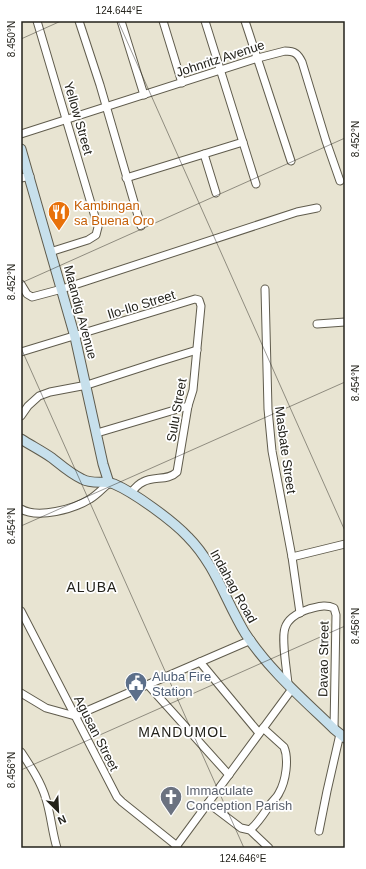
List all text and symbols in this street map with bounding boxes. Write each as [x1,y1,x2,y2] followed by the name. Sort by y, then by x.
[96,5,143,16] text: 124.644°E
[6,21,17,57] text: 8.450°N
[174,37,266,80] street label: Johnritz Avenue
[61,80,96,157] street label: Yellow Street
[350,121,361,157] text: 8.452°N
[74,198,154,228] place label: Kambingan sa Buena Oro
[46,199,72,232] restaurant icon: Kambingan sa Buena Oro
[6,264,17,300] text: 8.452°N
[61,264,100,361] street label: Maandig Avenue
[105,287,177,322] street label: Ilo-Ilo Street
[350,365,361,401] text: 8.454°N
[164,377,190,443] street label: Sulu Street
[272,405,299,495] street label: Masbate Street
[6,508,17,544] text: 8.454°N
[207,547,260,626] street label: Indahag Road
[67,579,117,595] district label: ALUBA
[350,608,361,644] text: 8.456°N
[315,621,332,697] street label: Davao Street
[152,669,211,699] place label: Aluba Fire Station
[123,670,149,703] public building icon: Aluba Fire Station
[71,693,122,774] street label: Agusan Street
[138,724,228,740] district label: MANDUMOL
[6,752,17,788] text: 8.456°N
[186,783,292,813] place label: Immaculate Conception Parish
[158,784,184,817] church icon: Immaculate Conception Parish
[38,791,78,831] north arrow
[56,813,68,827] text: N
[220,853,267,864] text: 124.646°E

